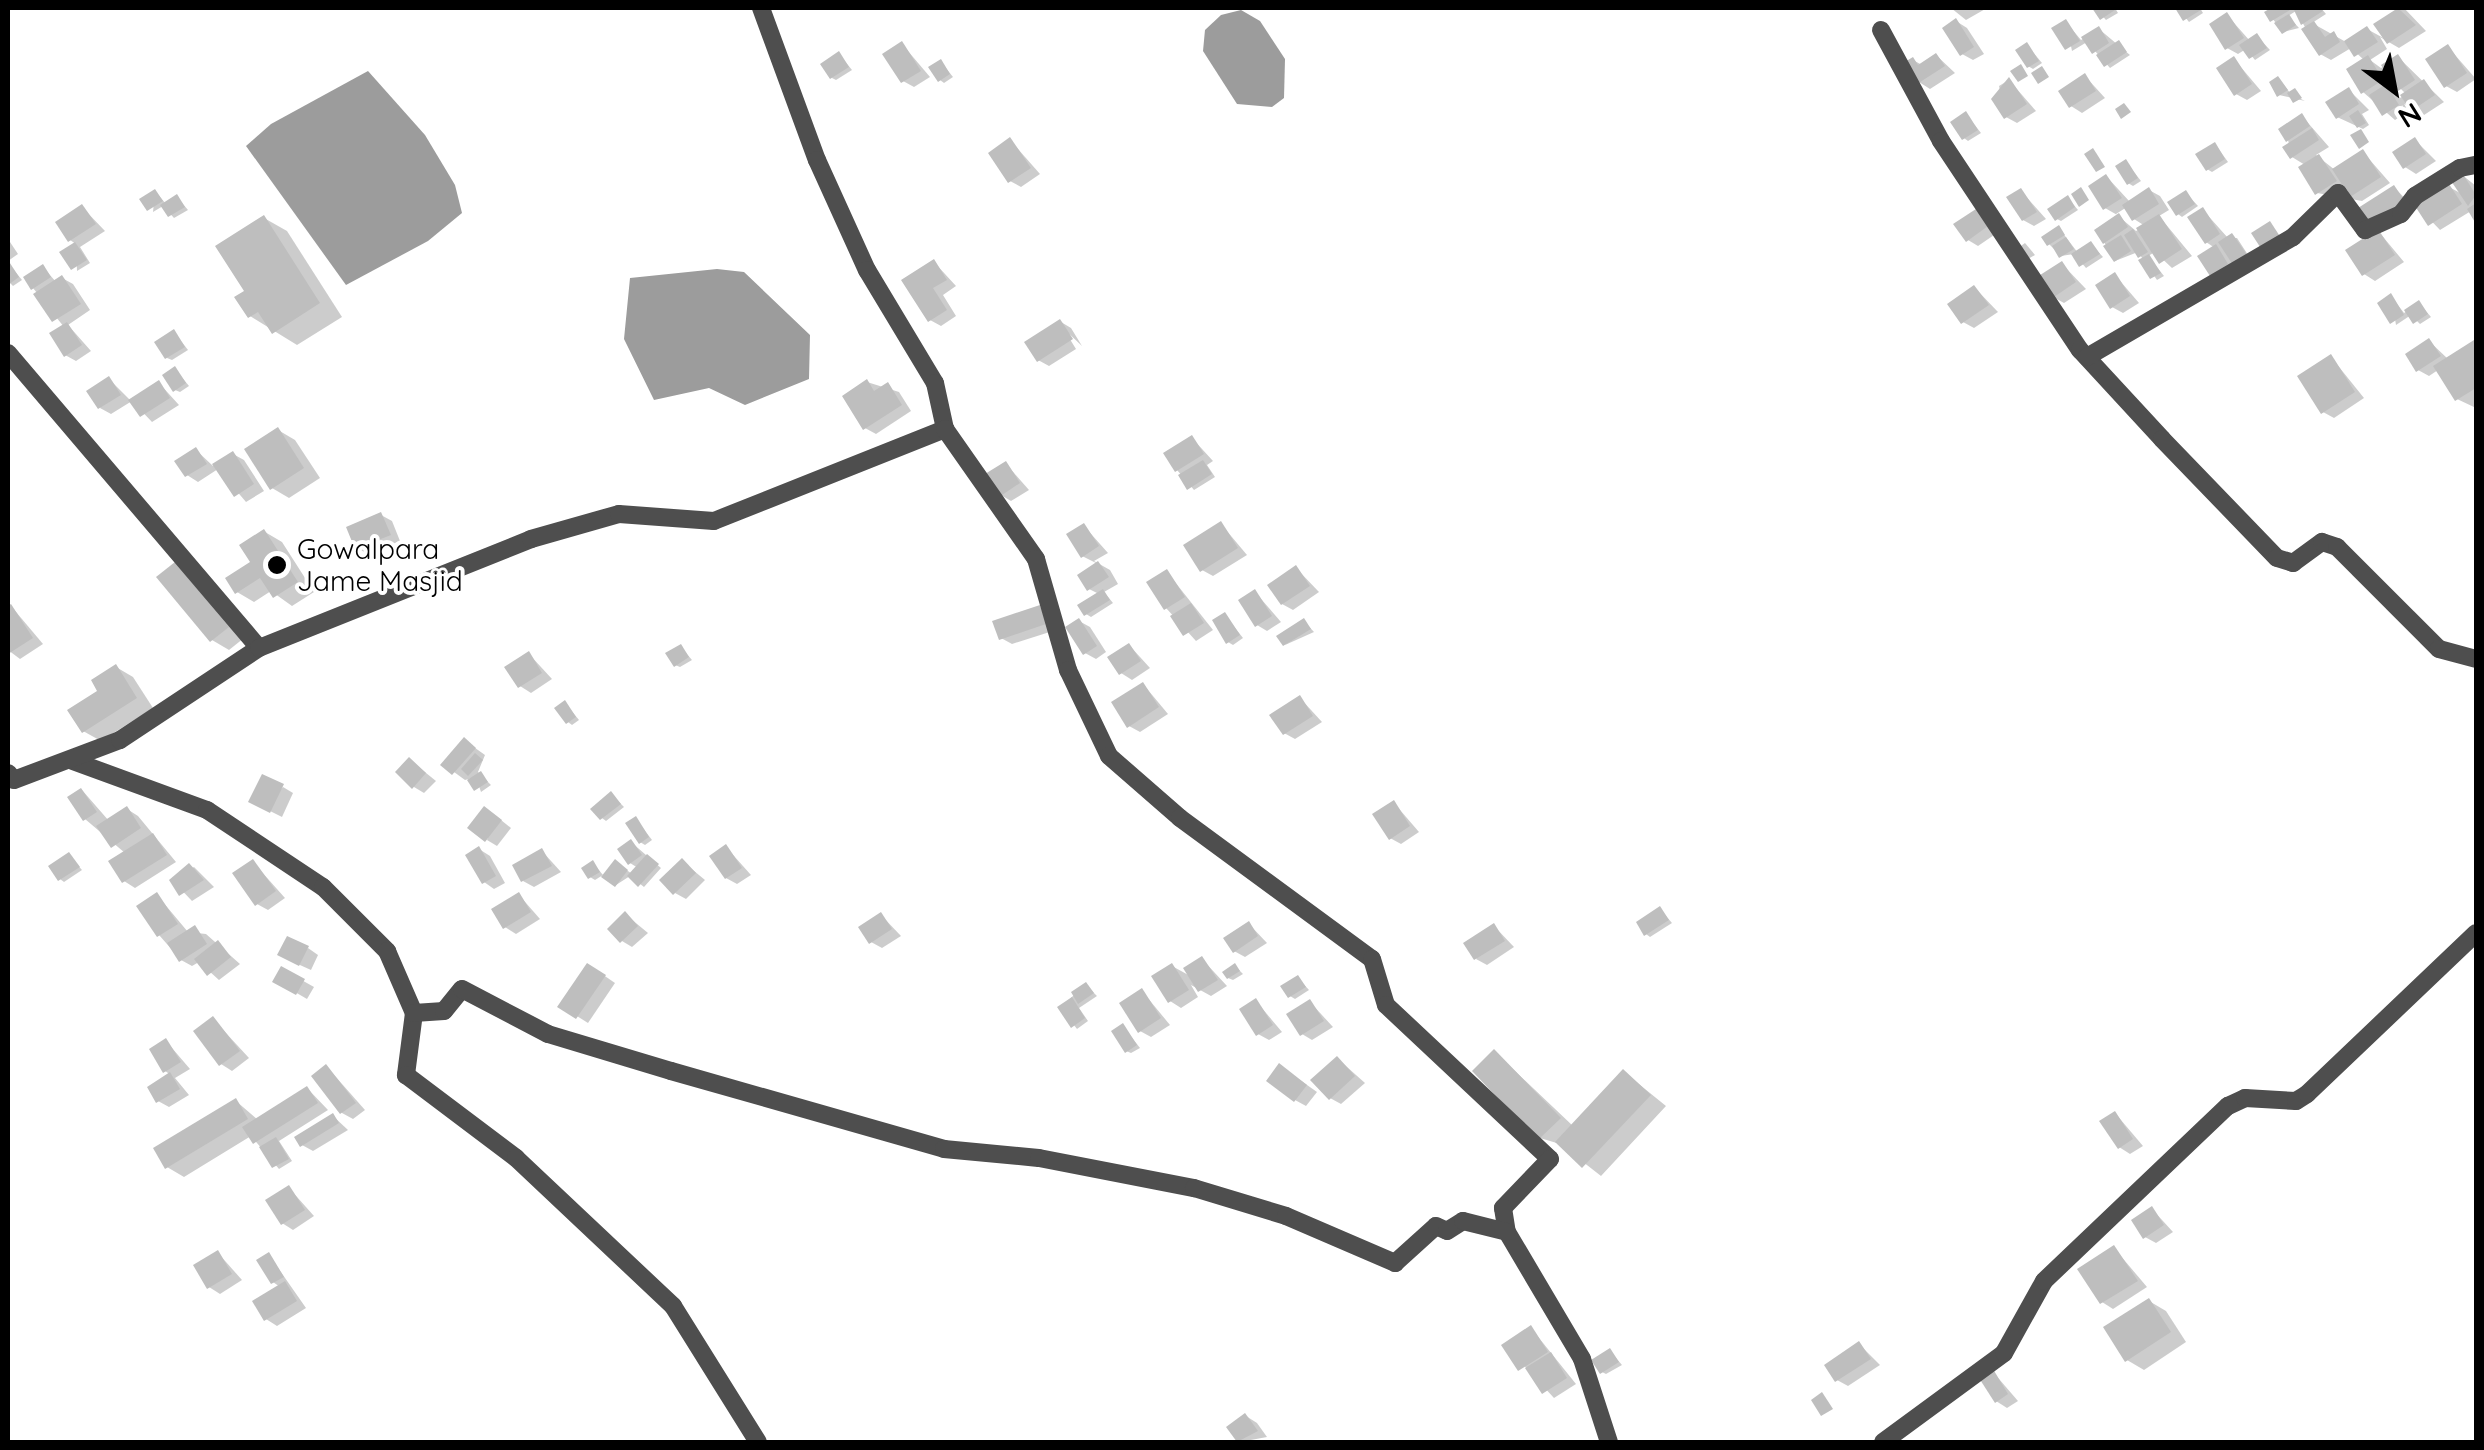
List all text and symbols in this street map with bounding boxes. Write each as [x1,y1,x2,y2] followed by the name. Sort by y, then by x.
[2344,40,2444,140] north arrow
[2392,96,2428,136] text: N
[297,532,463,598] place label: Gowalpara Jame Masjid
[266,554,288,576] marker: Gowalpara Jame Masjid

